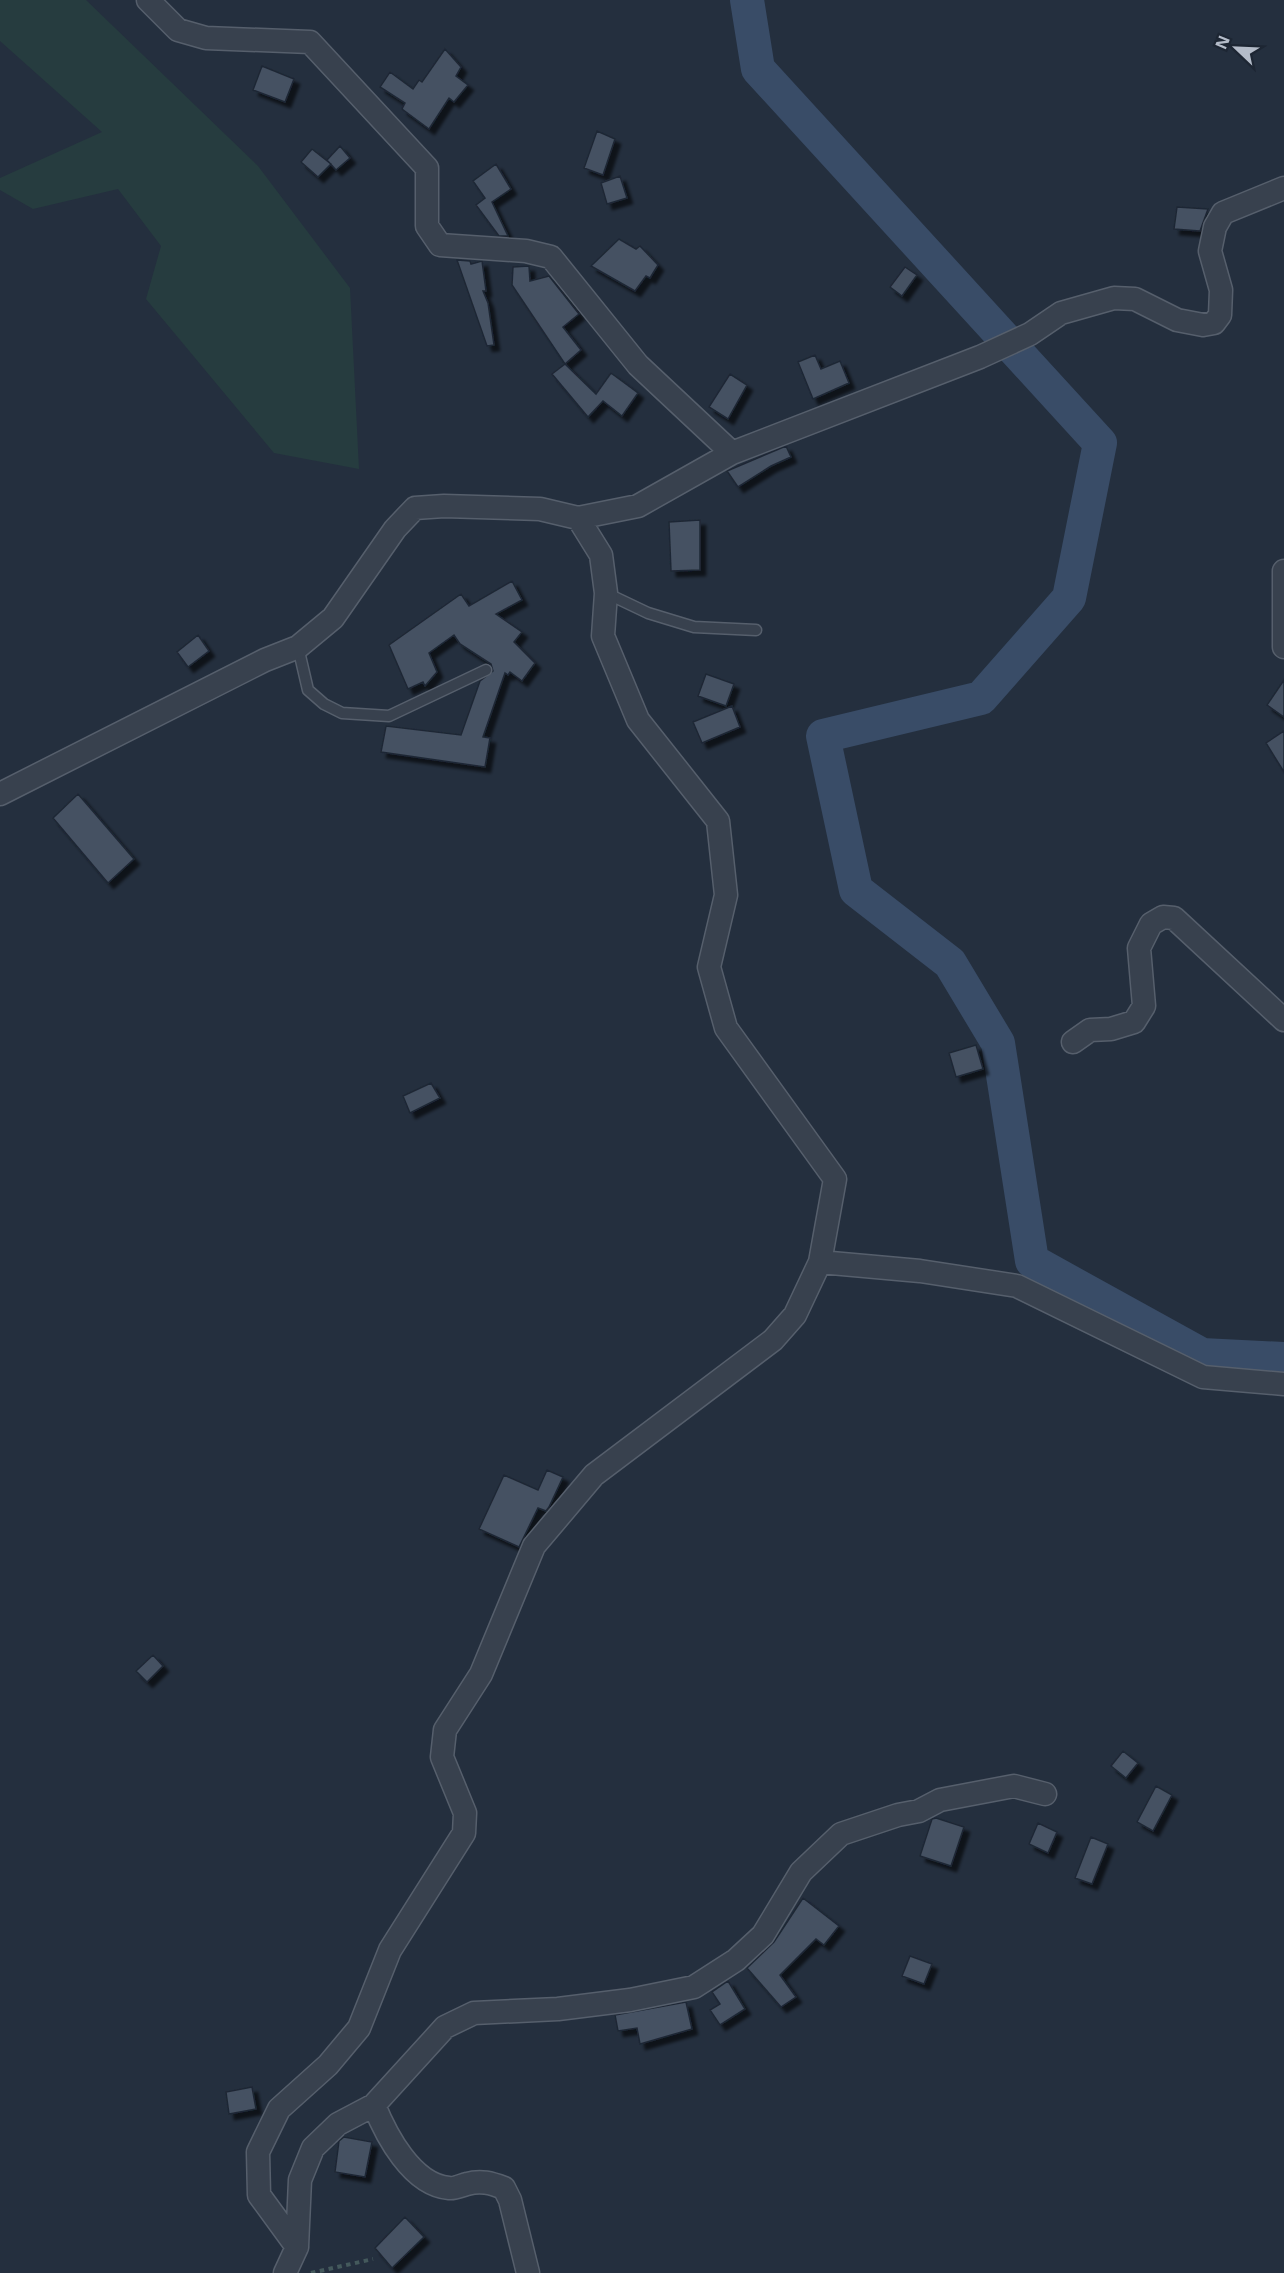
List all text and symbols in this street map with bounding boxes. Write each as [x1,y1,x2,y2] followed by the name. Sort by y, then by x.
[1206,18,1266,78] north arrow
[1210,32,1235,52] text: N

